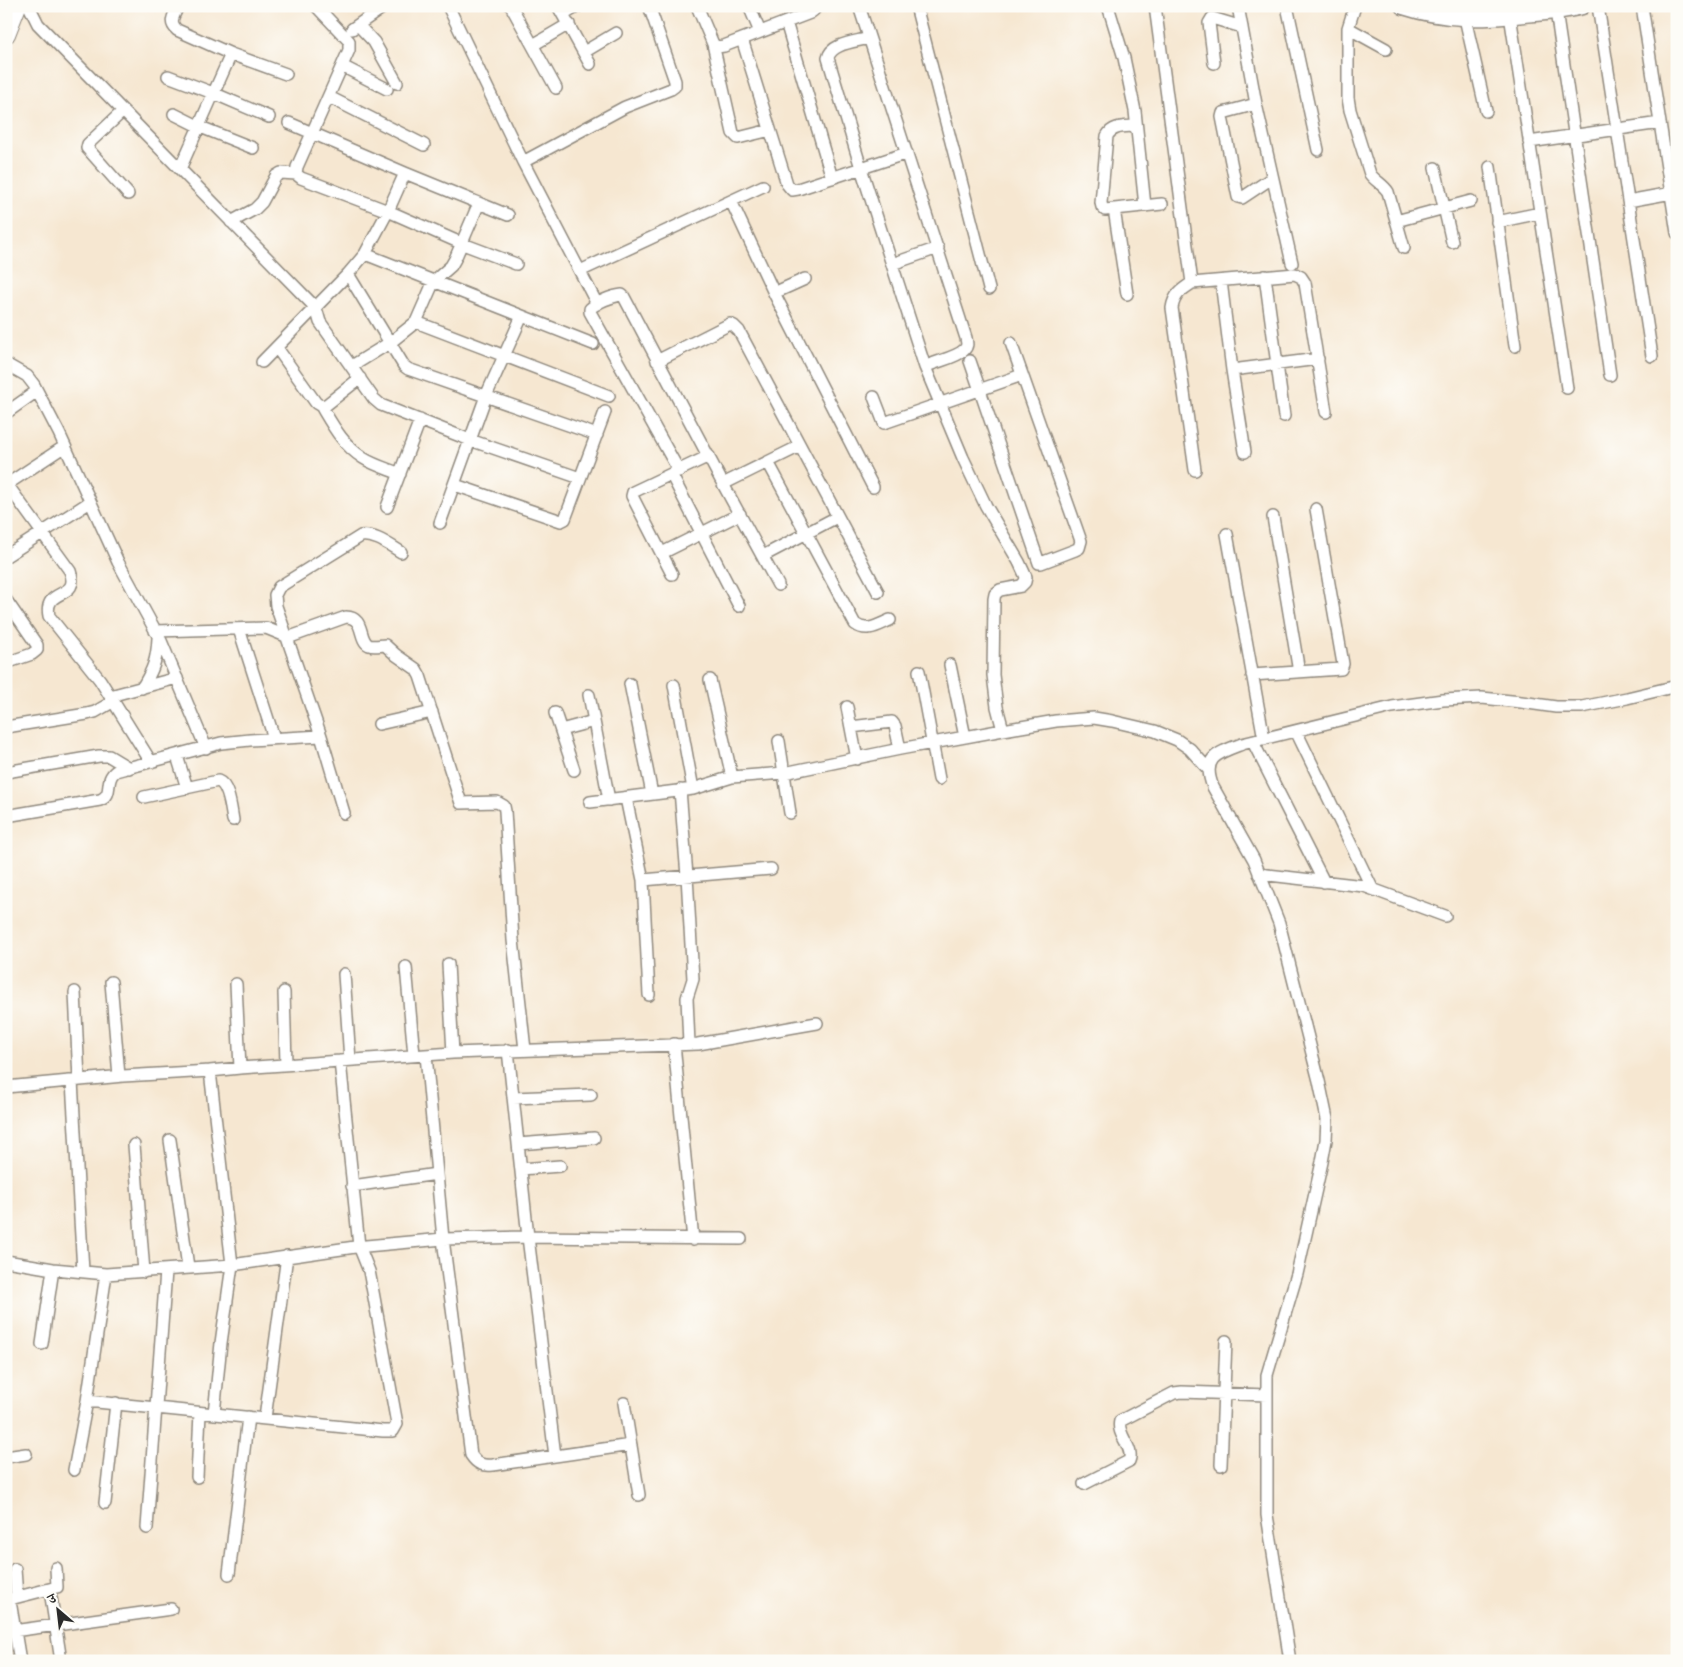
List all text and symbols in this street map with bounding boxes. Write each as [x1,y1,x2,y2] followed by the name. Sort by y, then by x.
[32,1584,82,1634] north arrow
[44,1588,61,1609] text: उ

